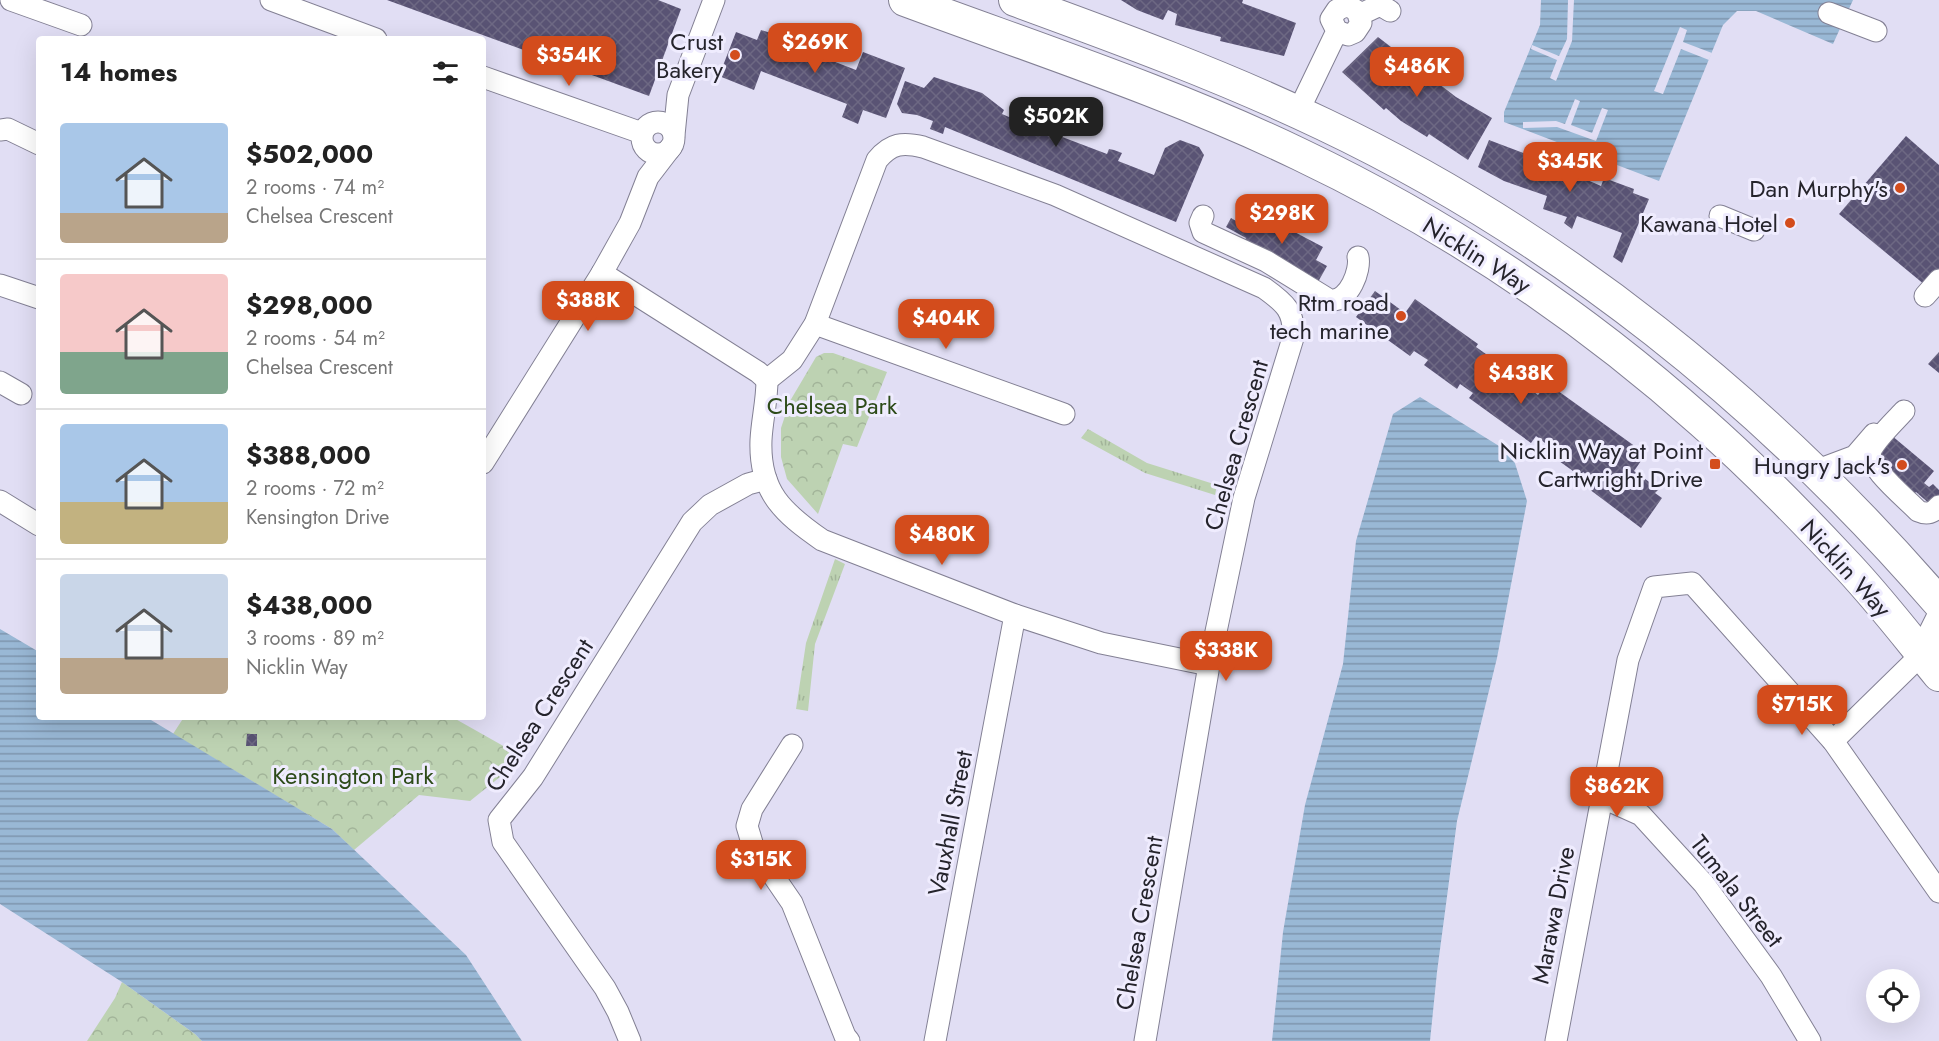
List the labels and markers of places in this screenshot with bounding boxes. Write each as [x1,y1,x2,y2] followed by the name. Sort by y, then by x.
[773,23,857,74] pin: $269K
[656,24,723,87] place label: Crust Bakery
[527,36,611,87] pin: $354K
[1375,47,1459,98] pin: $486K
[728,48,742,62] marker: Crust Bakery
[1014,97,1098,148] pin: $502K
[1528,142,1612,193] pin: $345K
[1749,171,1888,206] place label: Dan Murphy's
[1893,181,1907,195] marker: Dan Murphy's
[1240,194,1324,245] pin: $298K
[1640,206,1778,241] place label: Kawana Hotel
[1783,216,1797,230] marker: Kawana Hotel
[546,281,630,332] pin: $388K
[1270,285,1389,348] place label: Rtm road tech marine
[904,299,988,350] pin: $404K
[1394,309,1408,323] marker: Rtm road tech marine
[1479,354,1563,405] pin: $438K
[1499,433,1703,496] place label: Nicklin Way at Point Cartwright Drive
[1754,448,1890,483] place label: Hungry Jack's
[1708,457,1722,471] marker: Nicklin Way at Point Cartwright Drive
[1895,458,1909,472] marker: Hungry Jack's
[900,515,984,566] pin: $480K
[1184,631,1268,682] pin: $338K
[1760,685,1844,736] pin: $715K
[1575,767,1659,818] pin: $862K
[719,840,803,891] pin: $315K

